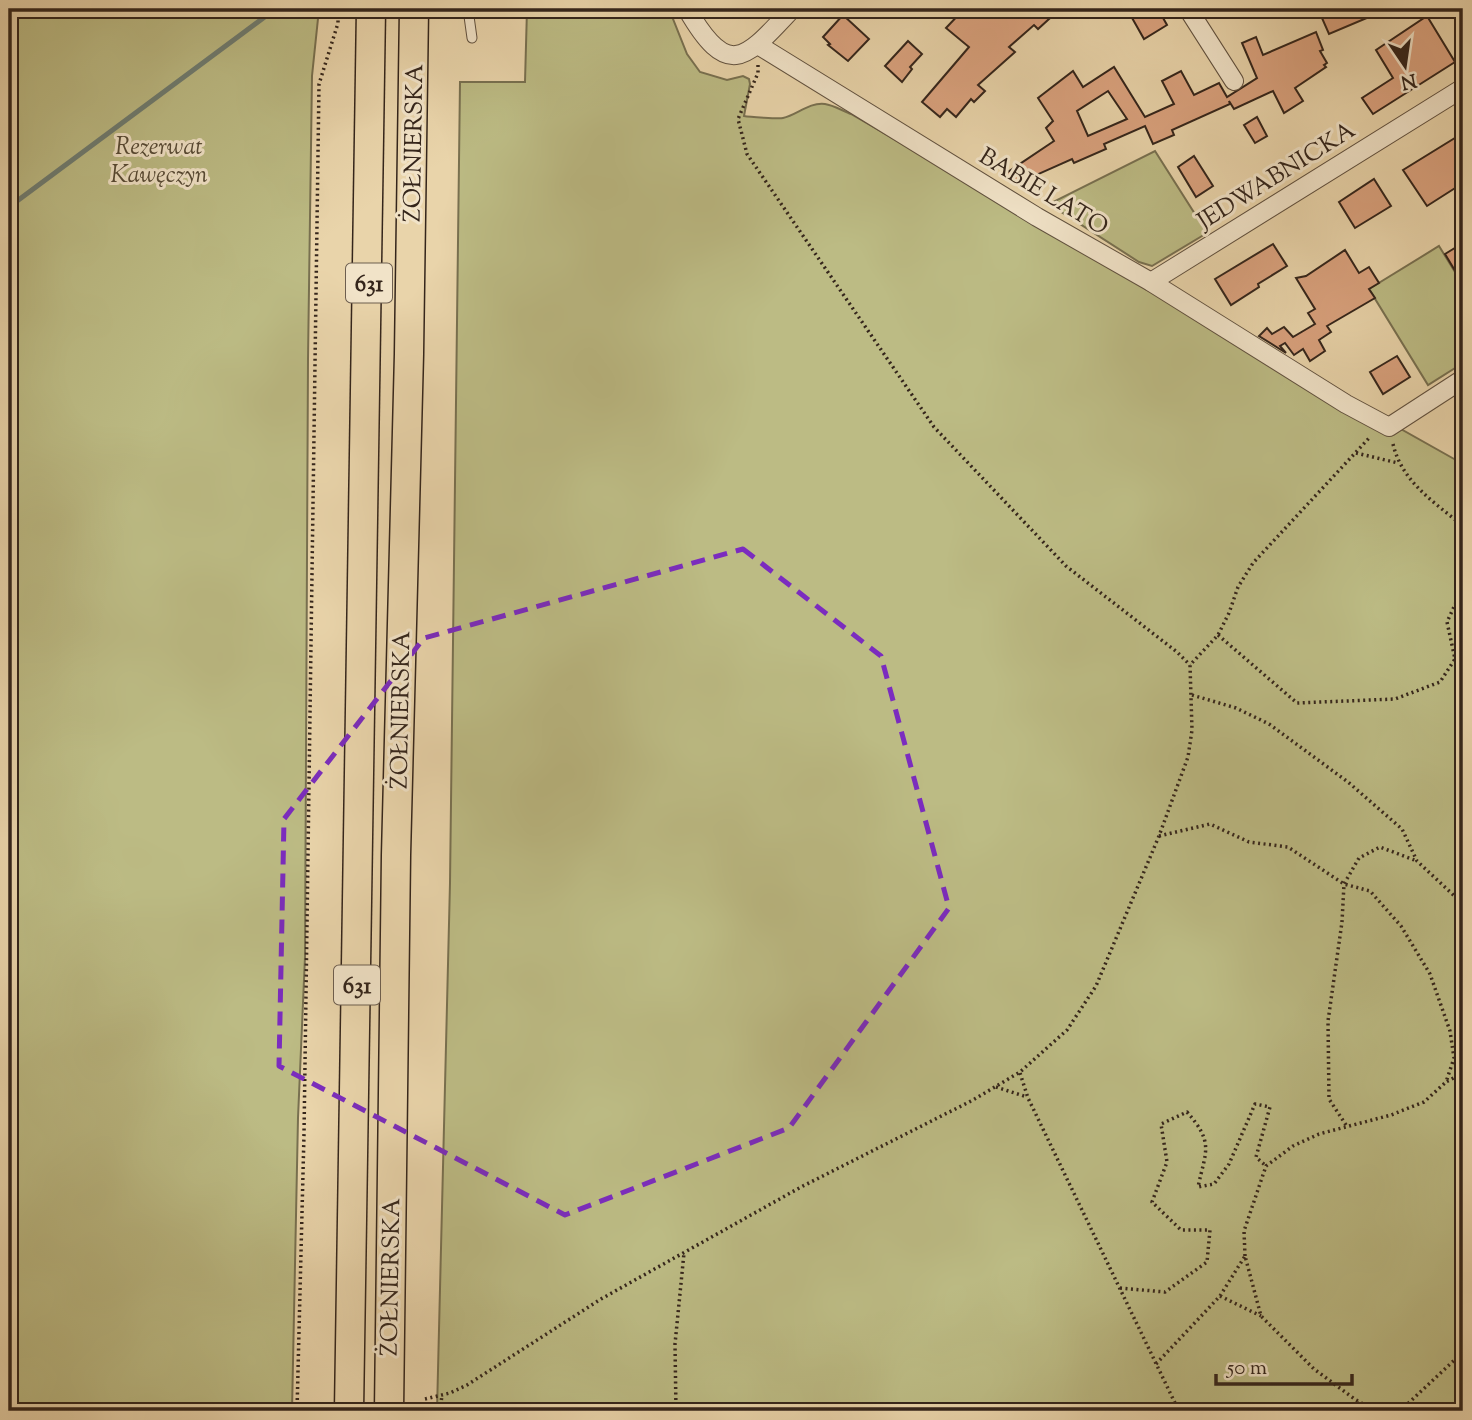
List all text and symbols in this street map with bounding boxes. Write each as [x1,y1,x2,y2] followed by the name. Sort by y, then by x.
[1370,32,1440,102] north arrow
[397,63,433,222] street label: ŻOŁNIERSKA
[1398,65,1419,95] text: N
[1190,114,1363,240] street label: JEDWABNICKA
[110,131,208,193] park label: Rezerwat Kawęczyn
[972,141,1114,245] street label: BABIE LATO
[346,264,392,302] road number: 631
[384,630,420,789] street label: ŻOŁNIERSKA
[334,966,380,1004] road number: 631
[374,1197,410,1356] street label: ŻOŁNIERSKA
[1216,1343,1353,1387] scale bar
[1226,1354,1267,1384] text: 50 m

